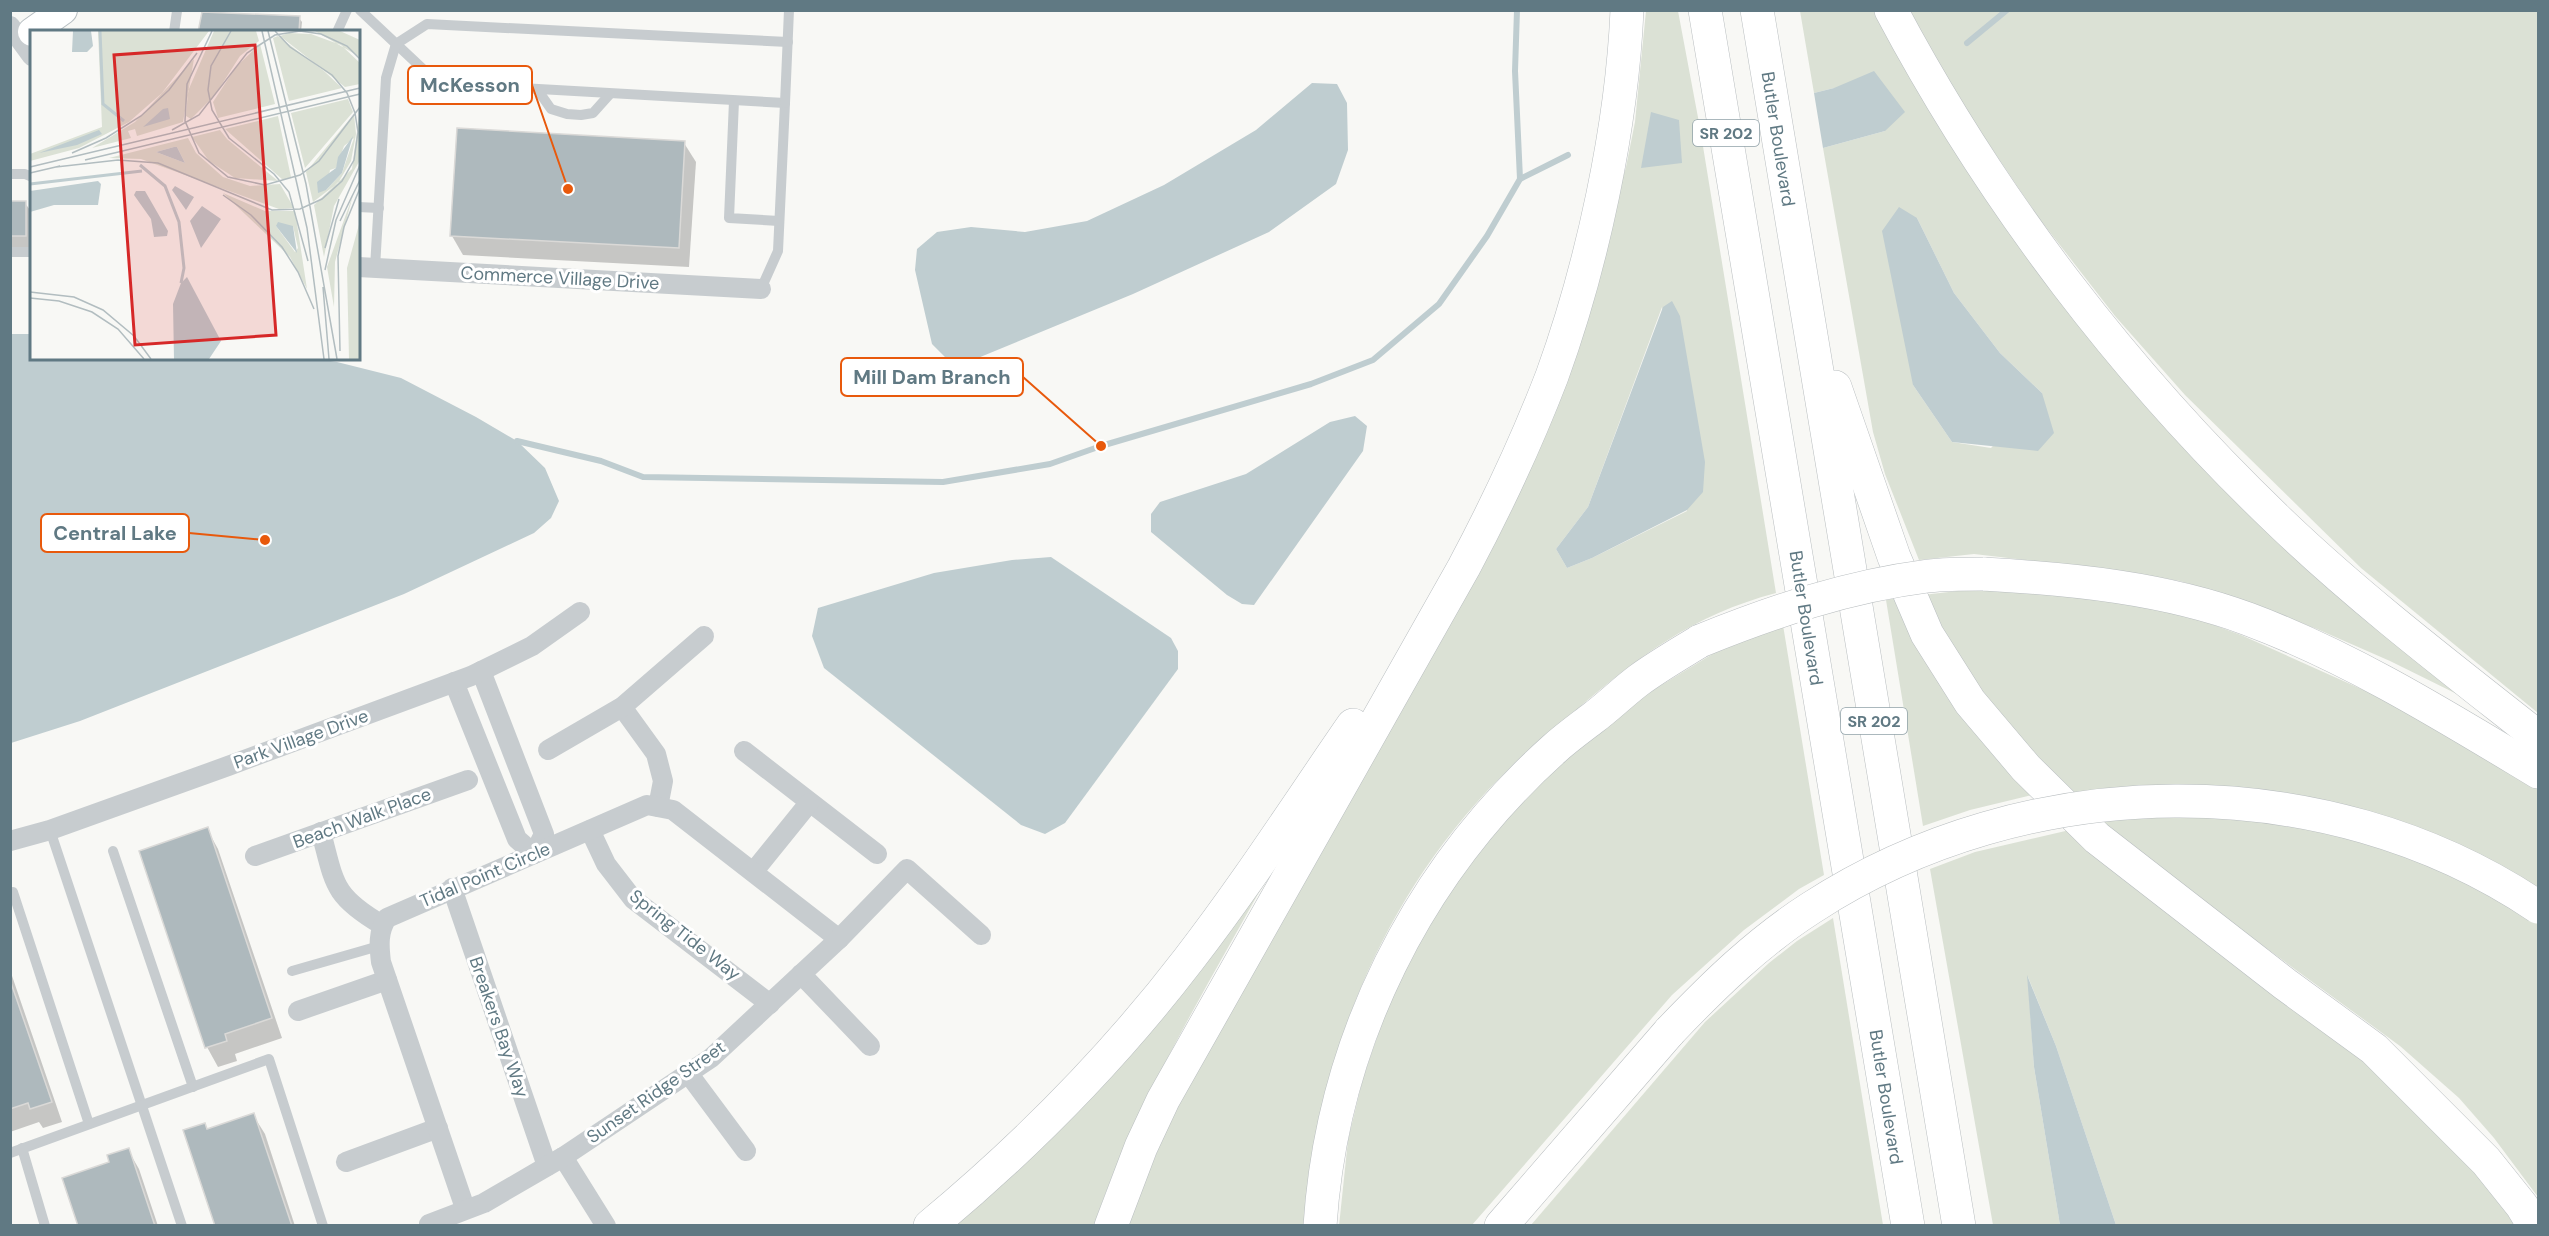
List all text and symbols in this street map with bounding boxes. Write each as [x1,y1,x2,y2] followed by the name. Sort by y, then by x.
[30,30,360,360] inset map
[408,66,532,104] callout: McKesson
[1756,70,1800,208] street label: Butler Boulevard
[420,72,520,98] text: McKesson
[1693,120,1759,146] road number: SR 202
[460,261,660,295] street label: Commerce Village Drive
[841,358,1023,396] callout: Mill Dam Branch
[853,364,1011,390] text: Mill Dam Branch
[41,514,189,552] callout: Central Lake
[53,520,177,546] text: Central Lake
[1784,549,1828,687] street label: Butler Boulevard
[230,703,372,775] street label: Park Village Drive
[1841,708,1907,734] road number: SR 202
[290,782,434,854] street label: Beach Walk Place
[416,837,554,913] street label: Tidal Point Circle
[625,884,745,986] street label: Spring Tide Way
[464,953,534,1101] street label: Breakers Bay Way
[1864,1028,1908,1166] street label: Butler Boulevard
[582,1035,730,1149] street label: Sunset Ridge Street

